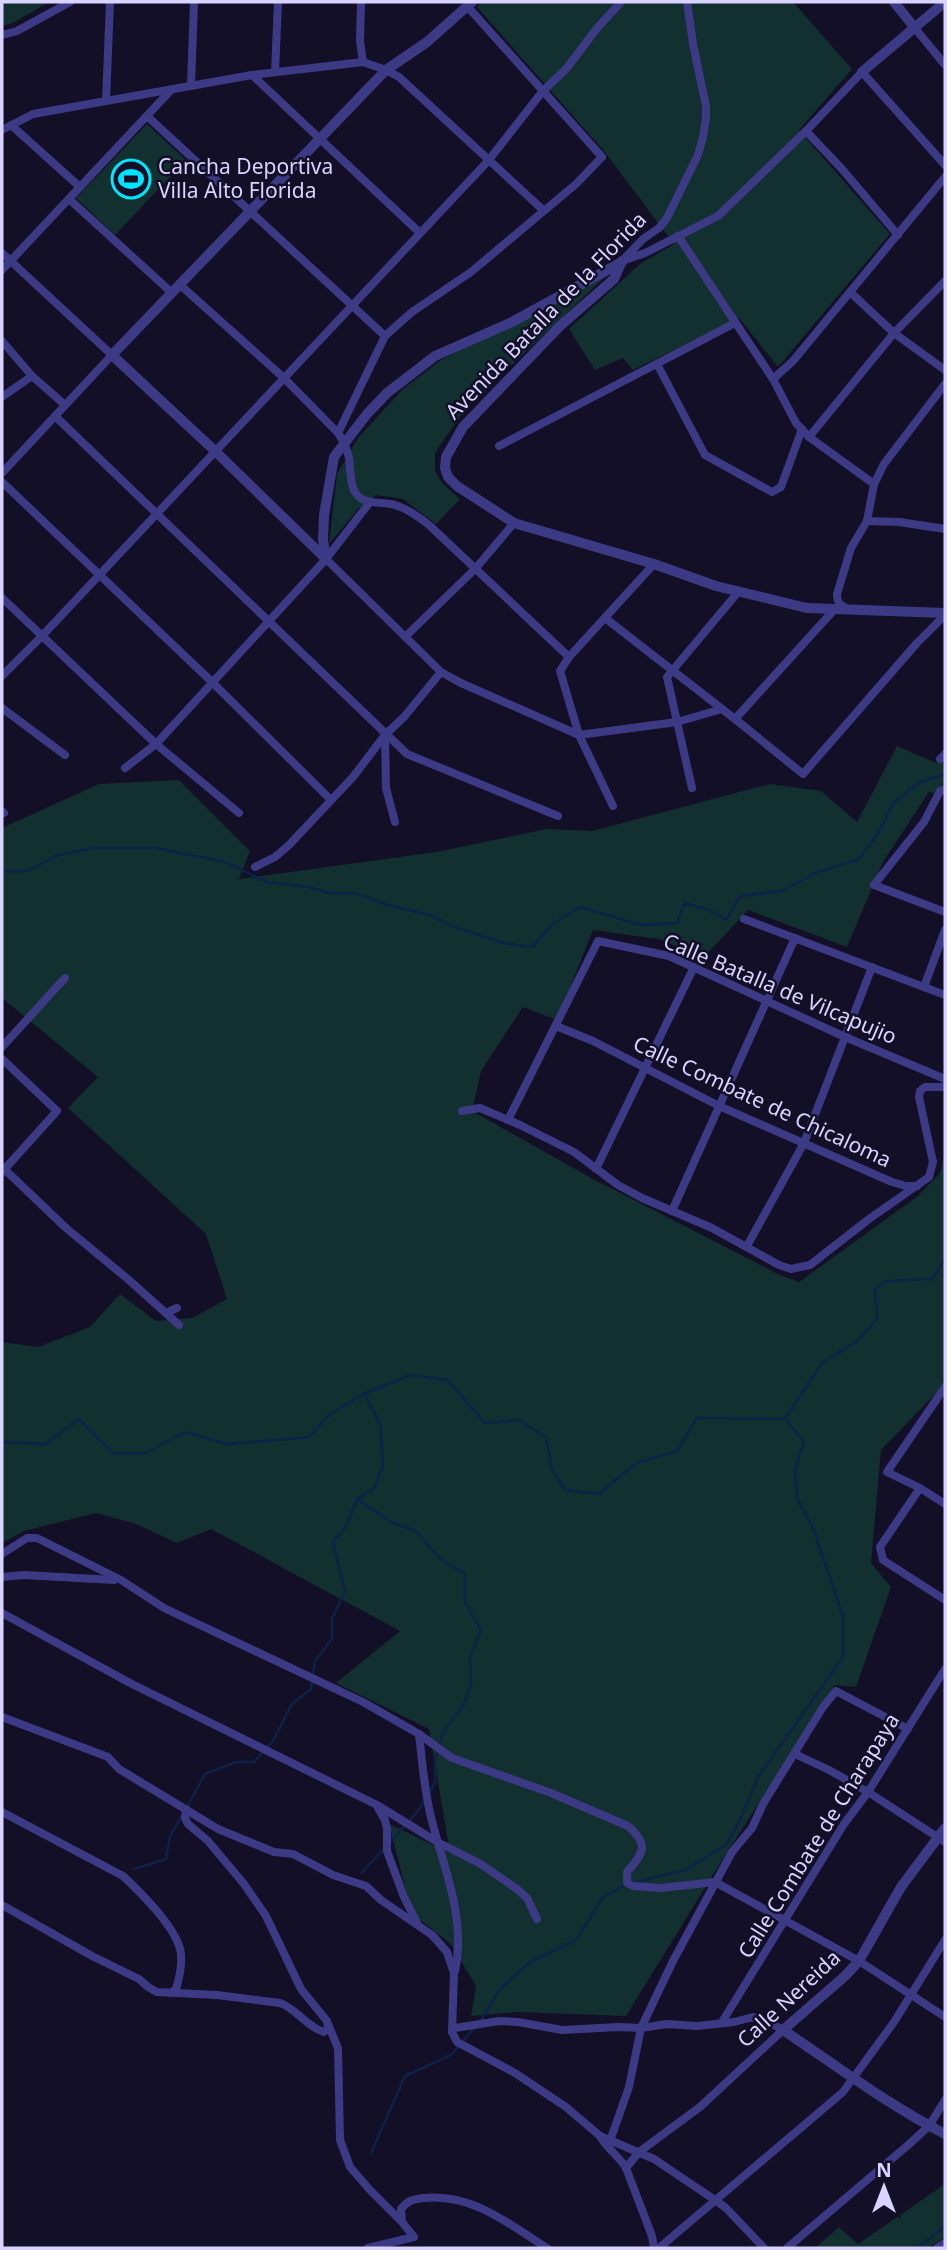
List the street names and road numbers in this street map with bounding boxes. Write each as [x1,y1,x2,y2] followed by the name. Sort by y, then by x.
[439,206,652,425] street label: Avenida Batalla de la Florida
[659,926,901,1050] street label: Calle Batalla de Vilcapujio
[629,1029,896,1173] street label: Calle Combate de Chicaloma
[731,1708,905,1963] street label: Calle Combate de Charapaya
[731,1943,846,2053] street label: Calle Nereida

